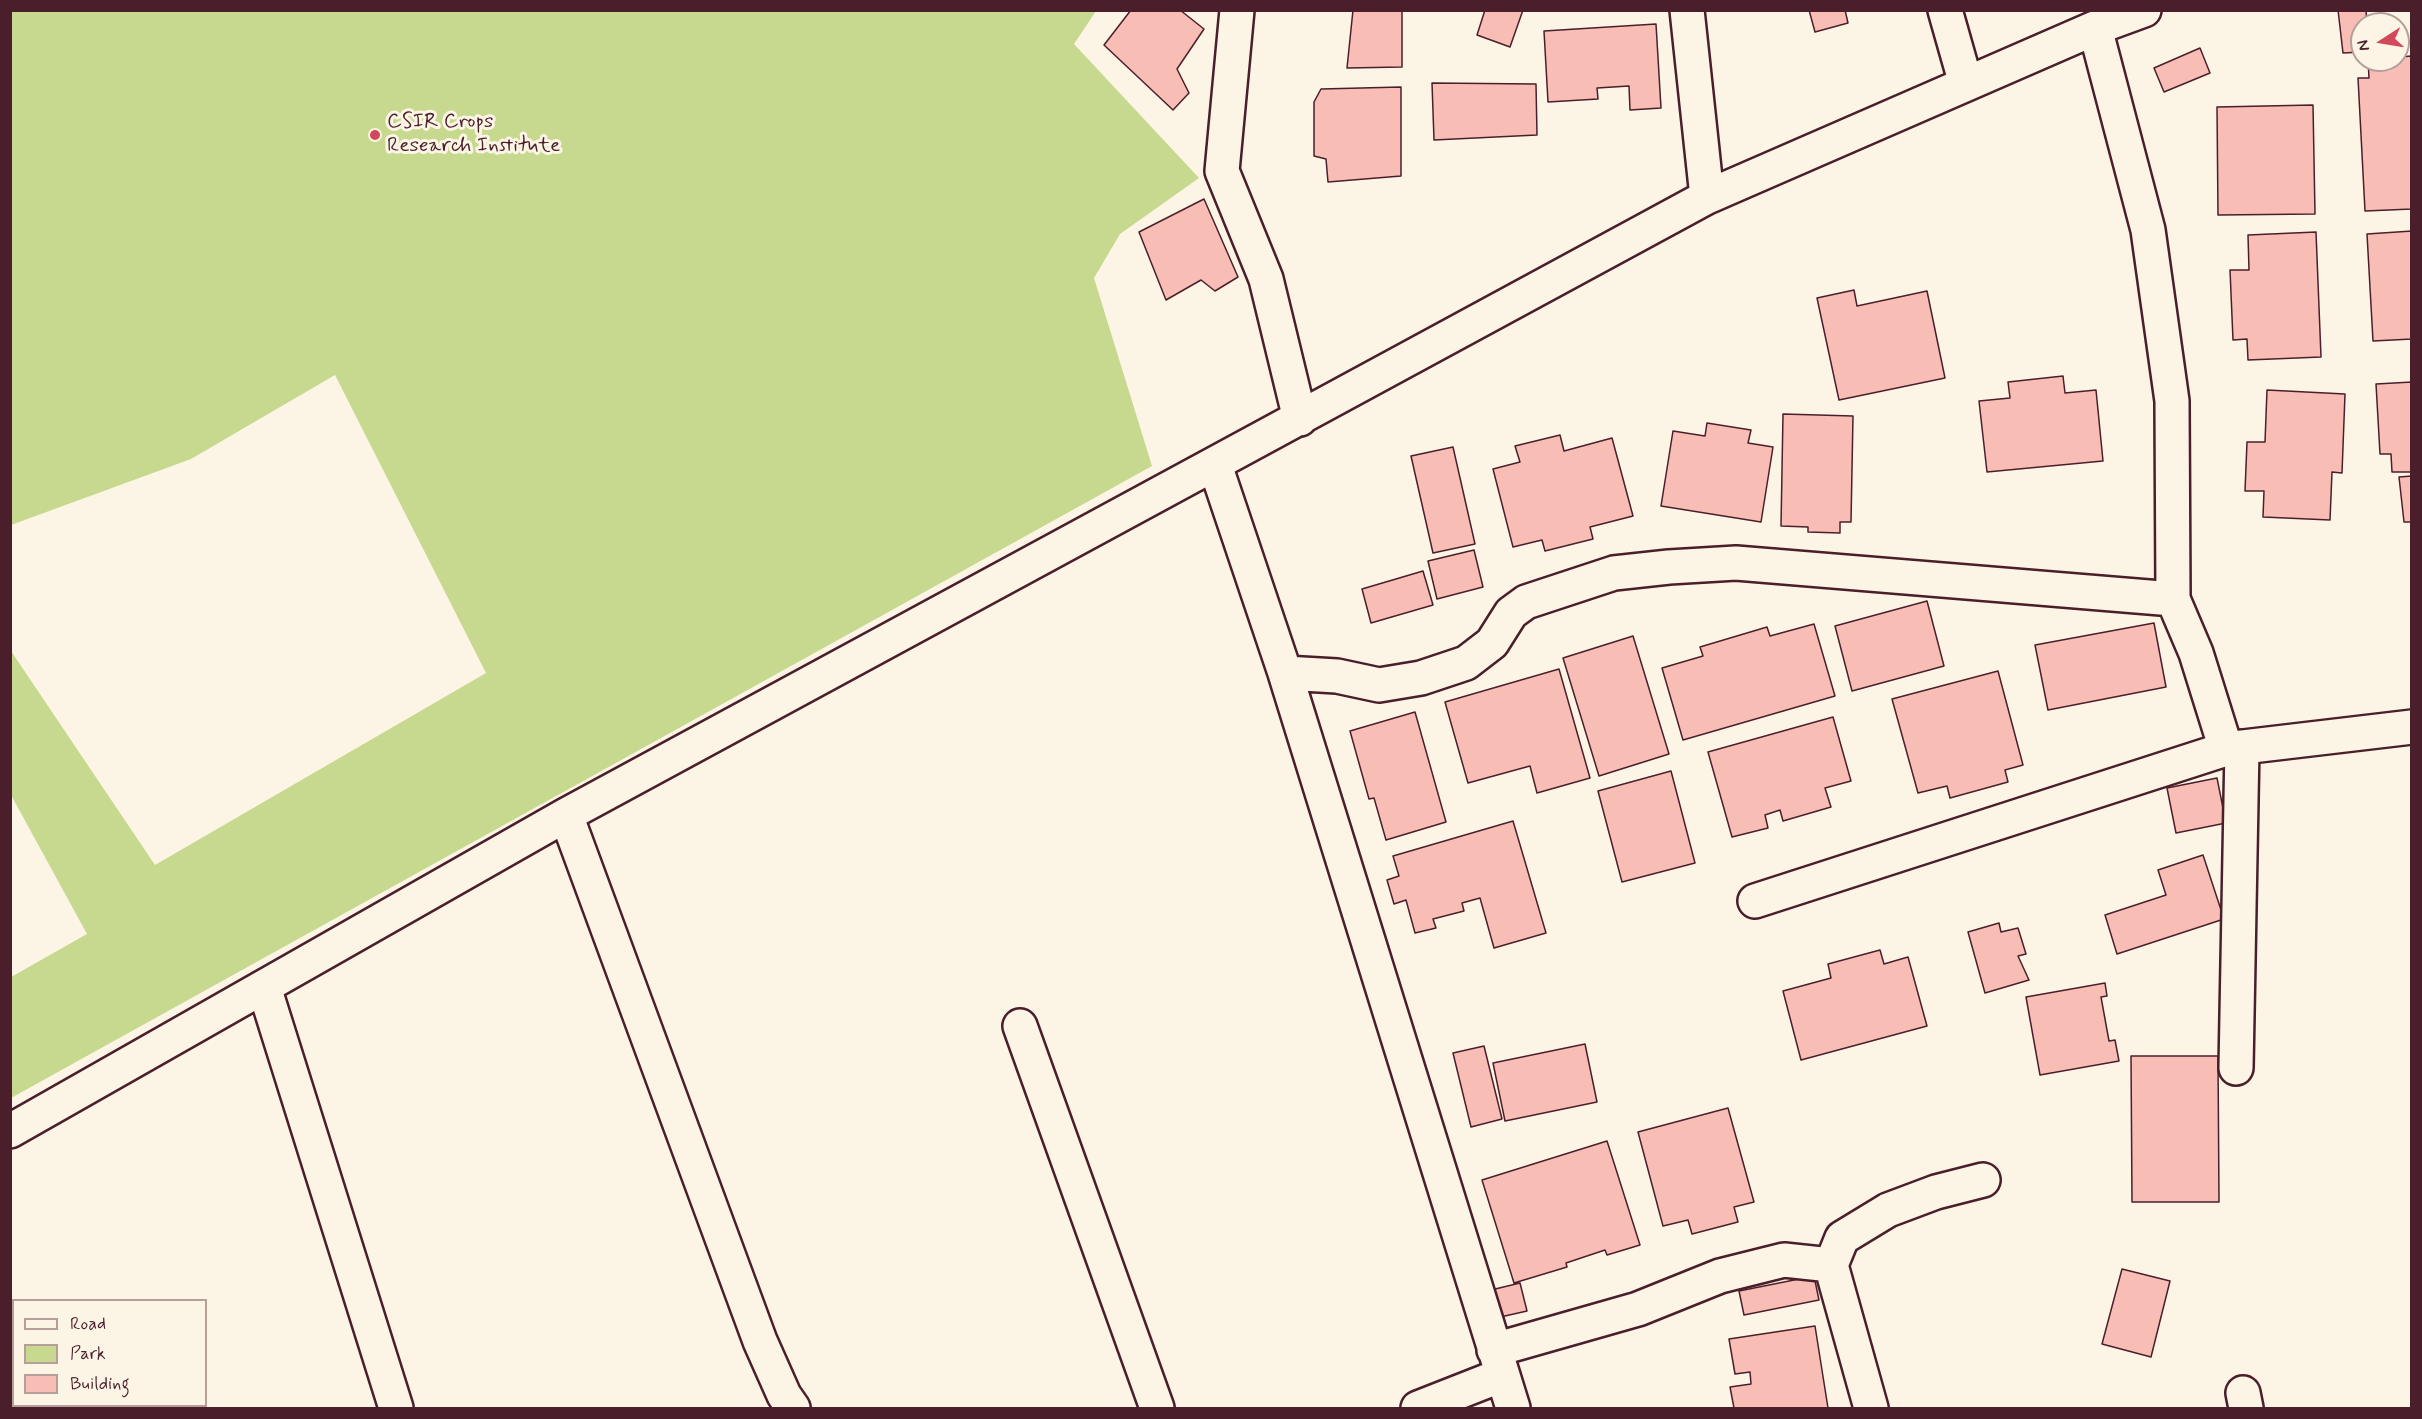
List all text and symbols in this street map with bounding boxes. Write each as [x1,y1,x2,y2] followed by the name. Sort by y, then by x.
[2350,12,2410,72] north arrow
[2352,38,2375,53] text: N
[387,110,560,160] place label: CSIR Crops Research Institute
[368,128,382,142] marker: CSIR Crops Research Institute
[12,1299,207,1407] legend
[70,1312,106,1336] text: Road
[70,1342,106,1366] text: Park
[70,1372,130,1396] text: Building

